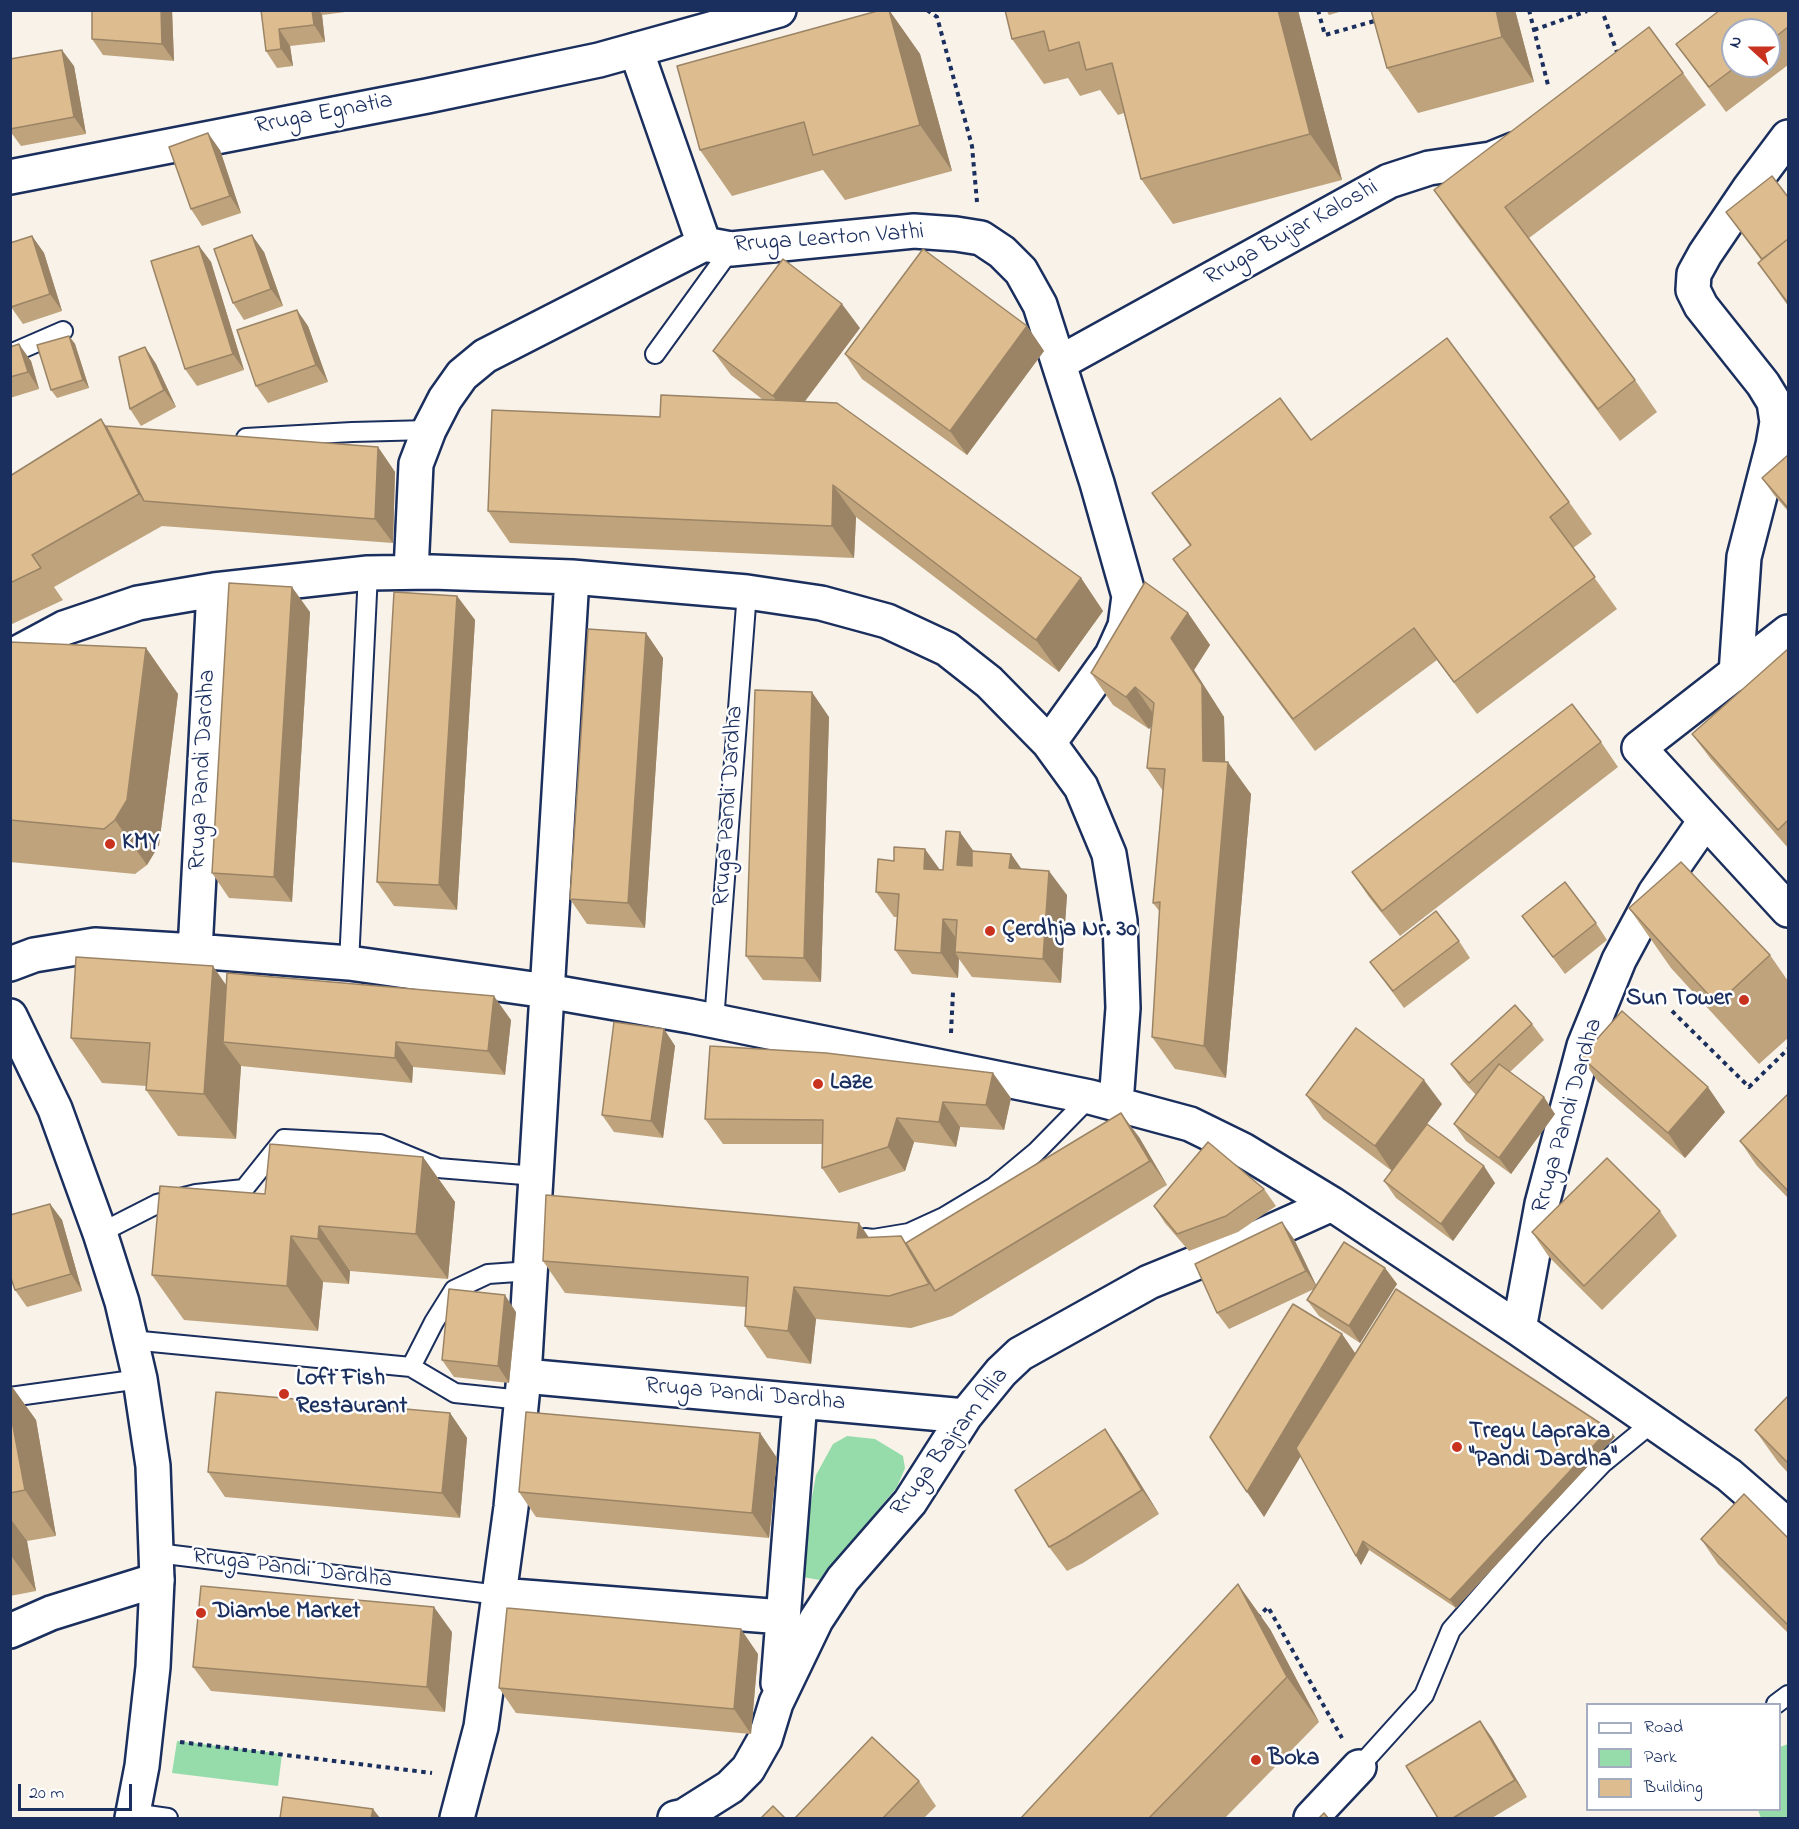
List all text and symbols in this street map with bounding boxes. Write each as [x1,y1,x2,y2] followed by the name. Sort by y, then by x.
[1721,18,1781,78] north arrow
[1723,33,1749,52] text: N
[253,88,395,142] street label: Rruga Egnatia
[1200,174,1384,294] street label: Rruga Bujar Kaloshi
[733,219,925,261] street label: Rruga Learton Vathi
[184,669,224,871] street label: Rruga Pandi Dardha
[709,705,751,907] street label: Rruga Pandi Dardha
[122,830,159,858] place label: KMY
[103,837,117,851] marker: KMY
[1002,917,1137,945] place label: Çerdhja Nr. 30
[983,924,997,938] marker: Çerdhja Nr. 30
[1626,986,1732,1014] place label: Sun Tower
[1737,993,1751,1007] marker: Sun Tower
[1527,1015,1611,1217] street label: Rruga Pandi Dardha
[830,1070,873,1098] place label: Laze
[811,1077,825,1091] marker: Laze
[886,1363,1016,1523] street label: Rruga Bajram Alia
[296,1366,407,1422] place label: Loft Fish Restaurant
[644,1373,846,1419] street label: Rruga Pandi Dardha
[277,1387,291,1401] marker: Loft Fish Restaurant
[1469,1419,1617,1475] place label: Tregu Lapraka "Pandi Dardha"
[1450,1440,1464,1454] marker: Tregu Lapraka "Pandi Dardha"
[190,1543,394,1597] street label: Rruga Pandi Dardha
[213,1599,360,1627] place label: Diambe Market
[194,1606,208,1620] marker: Diambe Market
[1586,1703,1781,1811] legend
[1644,1715,1683,1741] text: Road
[1644,1745,1677,1771] text: Park
[1268,1746,1319,1774] place label: Boka
[1249,1753,1263,1767] marker: Boka
[21,1772,135,1810] scale bar
[1644,1775,1703,1801] text: Building
[29,1781,64,1807] text: 20 m

